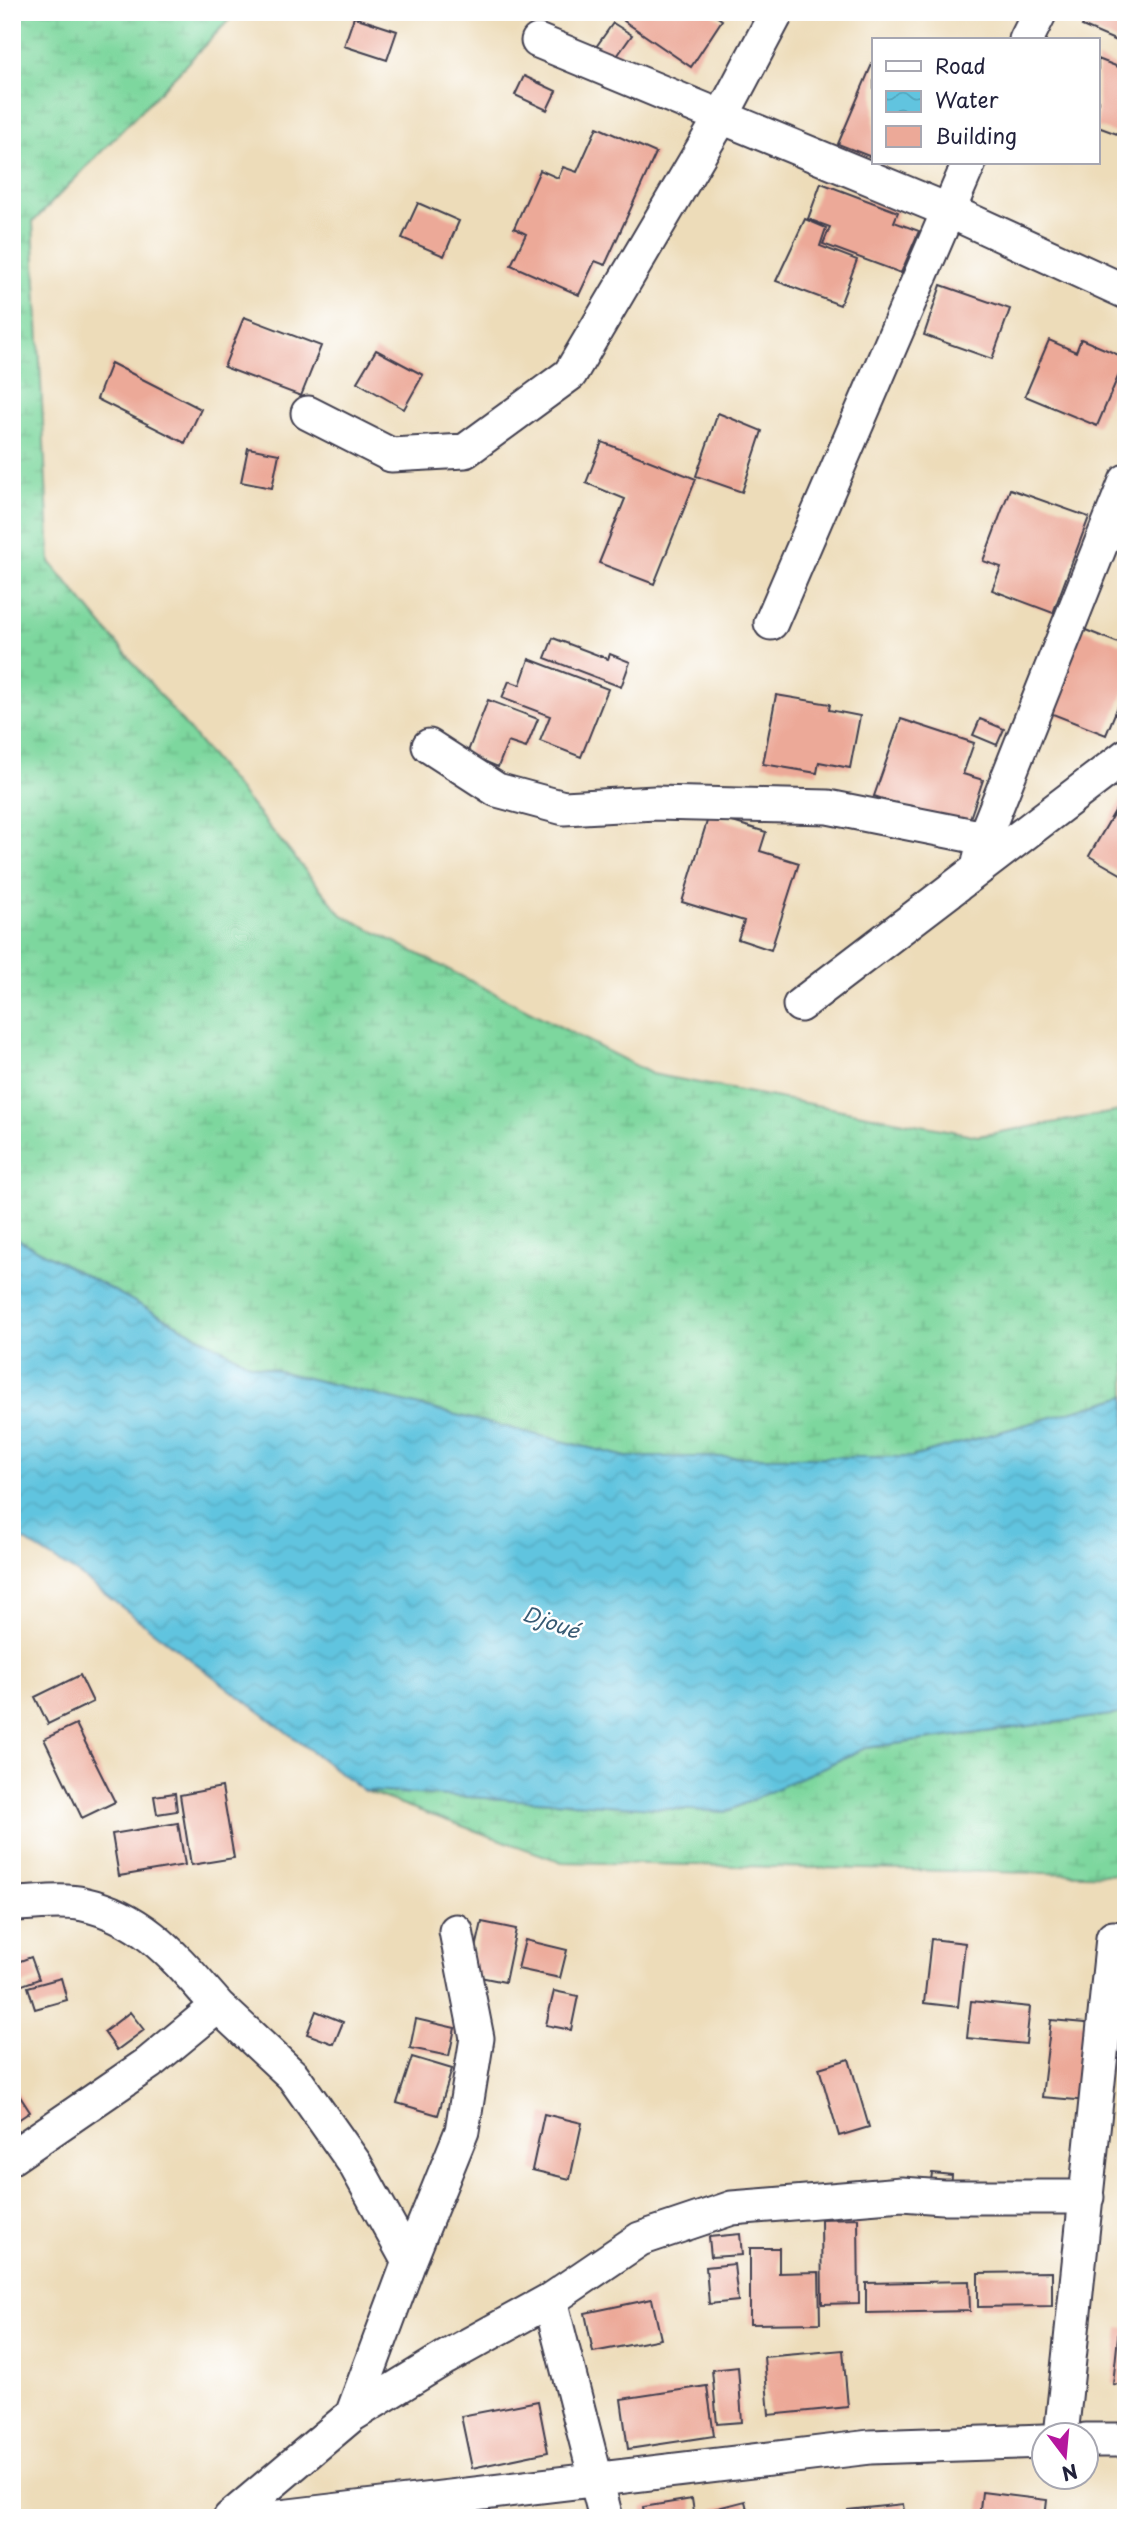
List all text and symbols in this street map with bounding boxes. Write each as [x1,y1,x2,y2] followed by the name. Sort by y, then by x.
[872,38,1100,164] legend
[935,49,986,81] text: Road
[935,83,999,115] text: Water
[935,119,1017,151] text: Building
[519,1596,587,1646] water label: Djoué
[1030,2422,1100,2492] north arrow
[1059,2458,1081,2489] text: N

